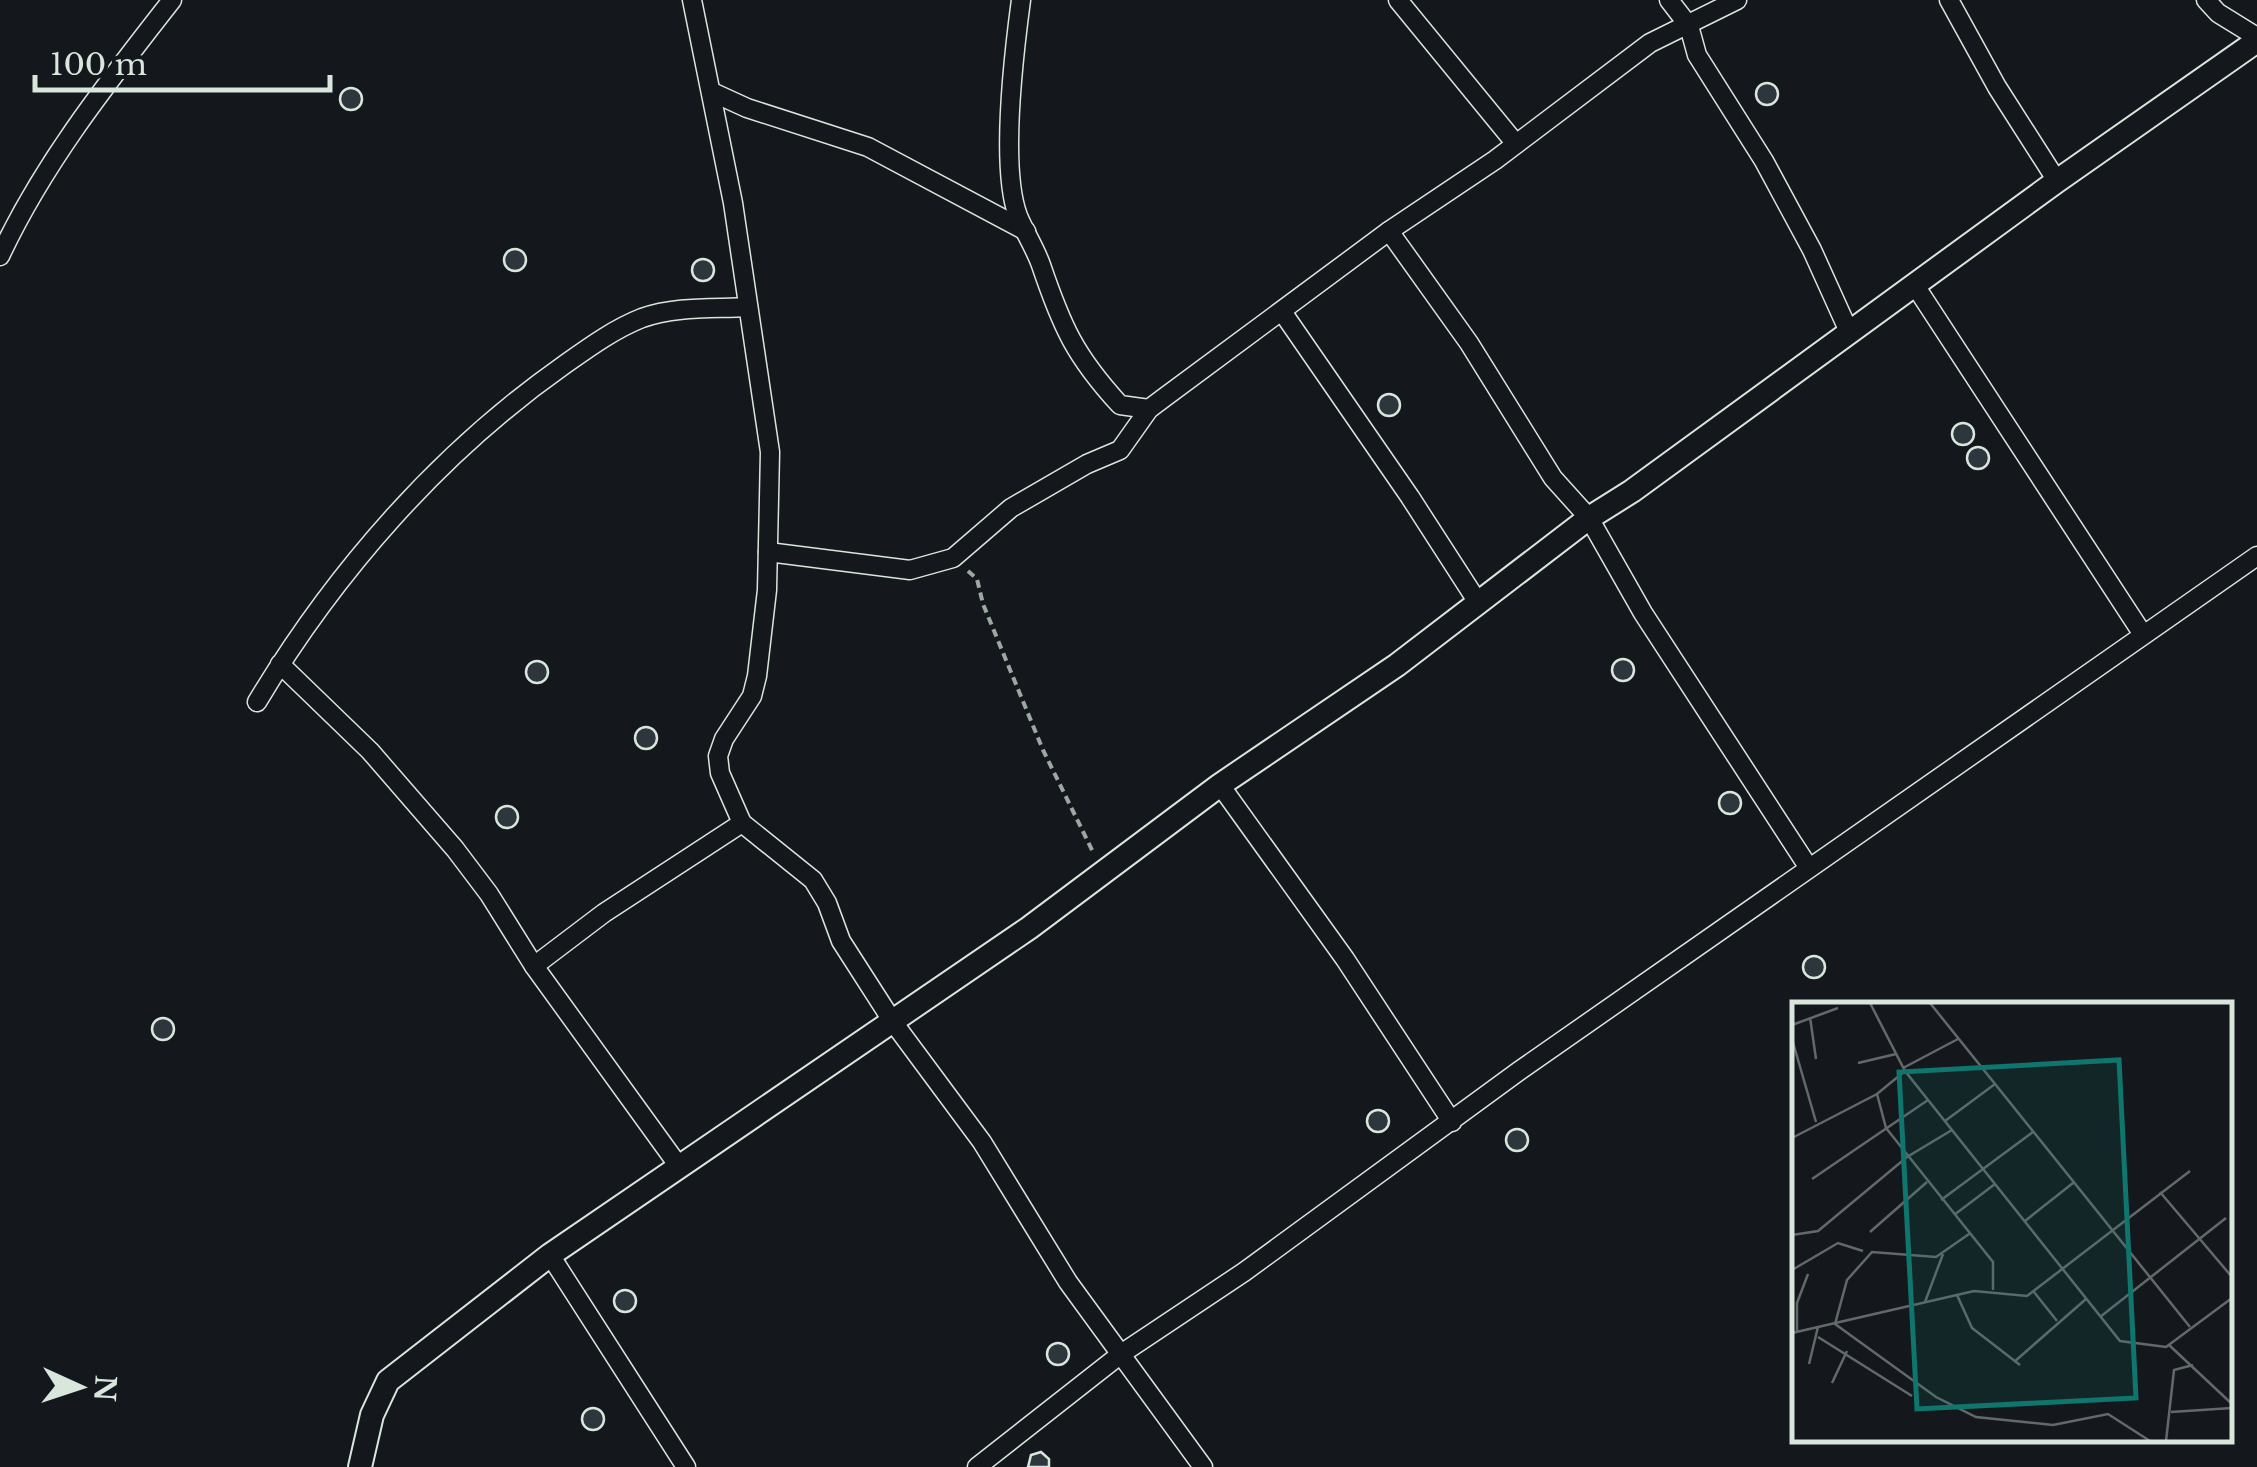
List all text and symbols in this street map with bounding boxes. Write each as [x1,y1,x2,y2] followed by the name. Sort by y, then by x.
[35,30,330,92] scale bar
[50,46,147,83] text: 100 m
[1792,1002,2232,1442] inset map
[30,1337,130,1437] north arrow
[86,1374,123,1402] text: N

